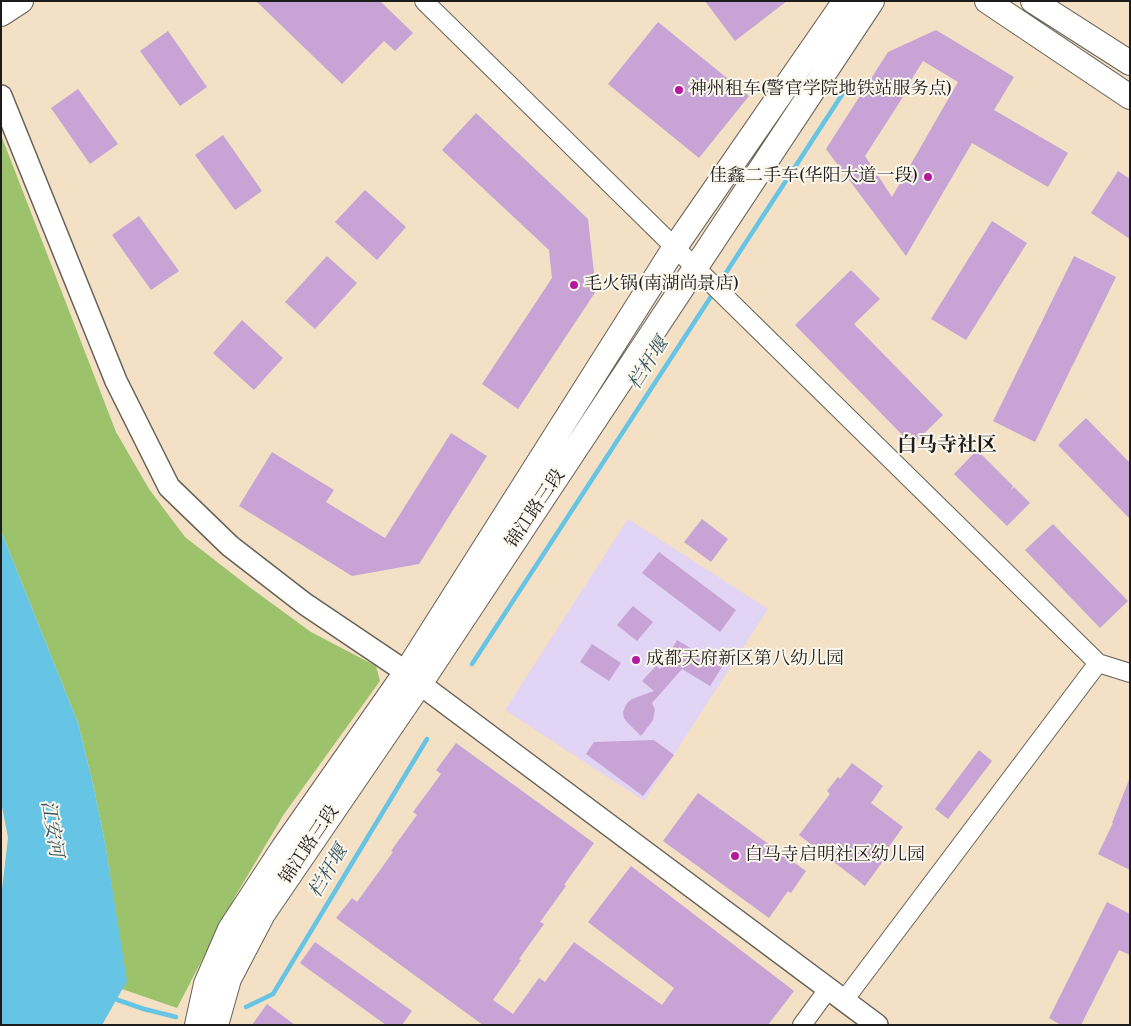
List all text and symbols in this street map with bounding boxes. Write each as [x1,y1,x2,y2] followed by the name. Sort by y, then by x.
[689,79,952,101] place label: 神州租车(警官学院地铁站服务点)
[673,84,685,96] marker: 神州租车(警官学院地铁站服务点)
[709,166,918,188] place label: 佳鑫二手车(华阳大道一段)
[922,171,934,183] marker: 佳鑫二手车(华阳大道一段)
[584,274,739,296] place label: 毛火锅(南湖尚景店)
[568,279,580,291] marker: 毛火锅(南湖尚景店)
[624,334,674,394] water label: 栏杆堰
[897,434,997,458] district label: 白马寺社区
[502,466,570,552] street label: 锦江路三段
[646,649,844,671] place label: 成都天府新区第八幼儿园
[630,654,642,666] marker: 成都天府新区第八幼儿园
[35,799,67,859] water label: 江安河
[276,802,344,888] street label: 锦江路三段
[305,842,353,902] water label: 栏杆堰
[745,845,925,867] place label: 白马寺启明社区幼儿园
[729,850,741,862] marker: 白马寺启明社区幼儿园

